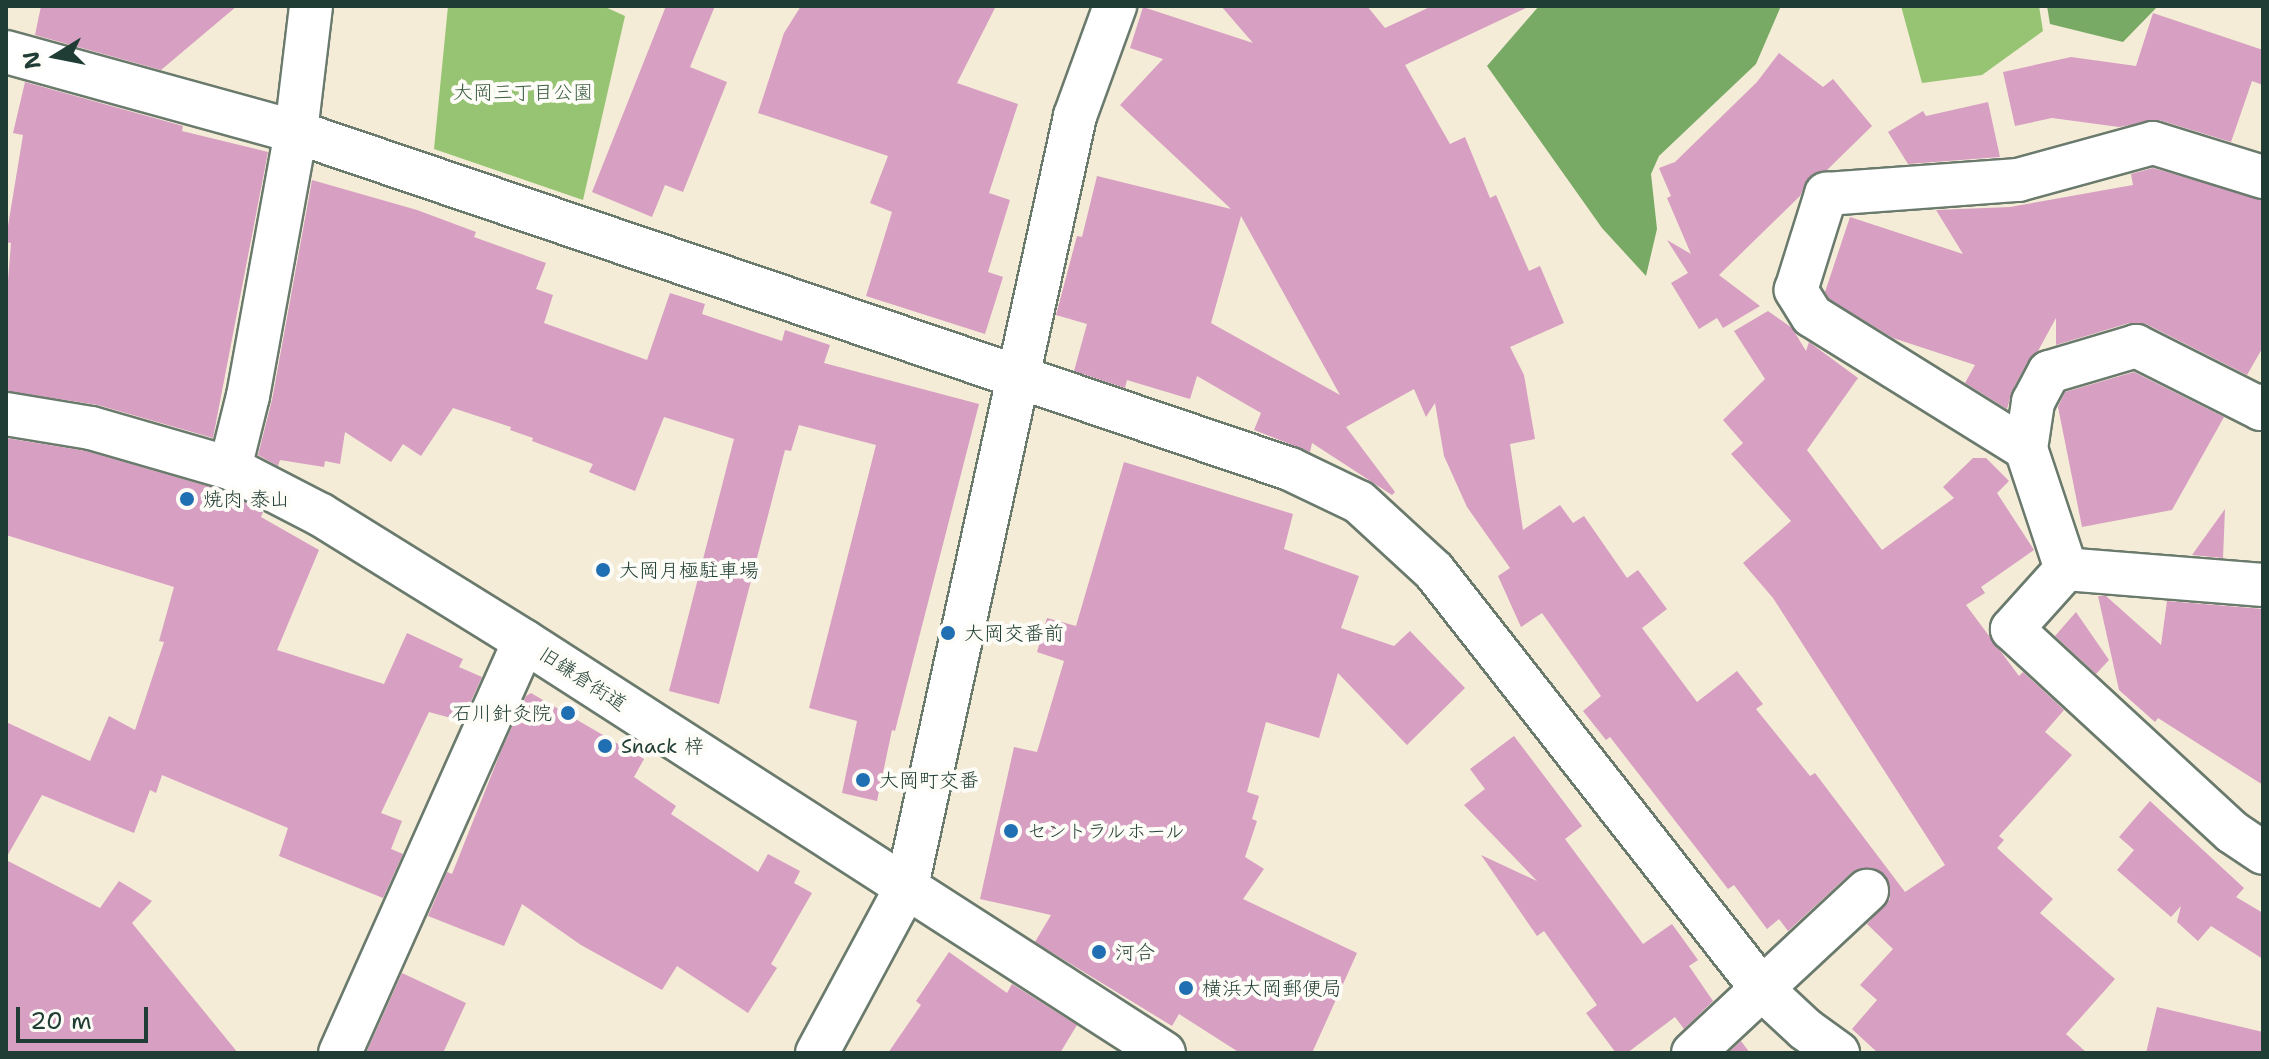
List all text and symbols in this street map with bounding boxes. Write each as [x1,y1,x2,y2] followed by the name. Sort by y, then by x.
[16,16,96,96] north arrow
[16,49,48,71] text: N
[453,80,593,104] park label: 大岡三丁目公園
[203,487,290,511] place label: 焼肉 泰山
[178,490,196,508] marker: 焼肉 泰山
[619,558,759,582] place label: 大岡月極駐車場
[594,561,612,579] marker: 大岡月極駐車場
[964,621,1064,645] place label: 大岡交番前
[939,624,957,642] marker: 大岡交番前
[535,642,631,716] street label: 旧鎌倉街道
[452,701,552,725] place label: 石川針灸院
[559,704,577,722] marker: 石川針灸院
[621,734,704,758] place label: Snack 梓
[596,737,614,755] marker: Snack 梓
[879,768,979,792] place label: 大岡町交番
[854,771,872,789] marker: 大岡町交番
[1027,819,1187,843] place label: セントラルホール
[1002,822,1020,840] marker: セントラルホール
[1115,940,1155,964] place label: 河合
[1090,943,1108,961] marker: 河合
[1202,976,1342,1000] place label: 横浜大岡郵便局
[1177,979,1195,997] marker: 横浜大岡郵便局
[20,991,152,1041] scale bar
[30,1005,92,1037] text: 20 m

